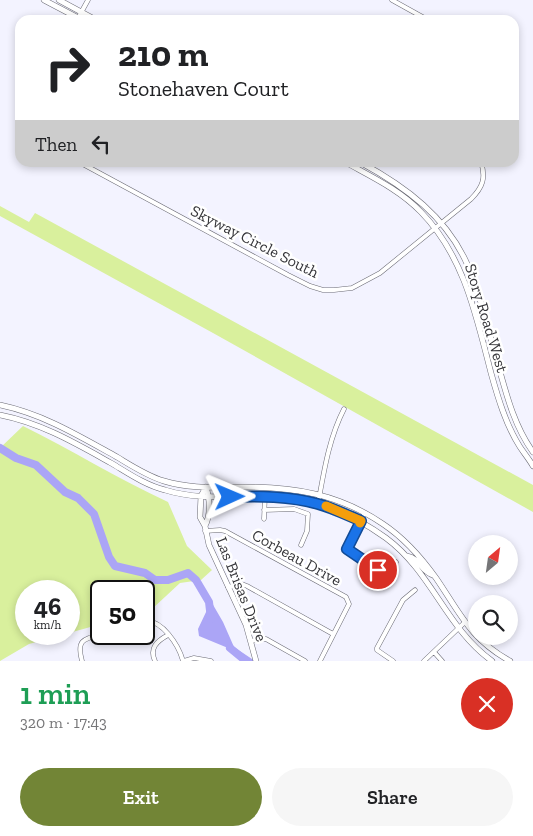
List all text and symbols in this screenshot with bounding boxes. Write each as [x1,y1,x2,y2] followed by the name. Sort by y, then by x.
[118,33,208,75] text: 210 m
[35,35,100,100] icon: right
[118,75,289,102] text: Stonehaven Court
[87,130,115,158] icon: left
[35,133,77,156] text: Then
[188,201,322,282] street label: Skyway Circle South
[461,261,512,375] street label: Story Road West
[203,470,255,522] position arrow
[249,525,345,590] street label: Corbeau Drive
[212,534,271,644] street label: Las Brisas Drive
[468,535,518,585] north arrow
[468,535,518,645] map controls
[357,549,399,591] pin
[364,556,392,584] icon: arrive
[90,580,155,645] speed limit sign: 50
[34,591,61,621] text: 46
[468,595,518,645] button: search
[34,618,61,632] text: km/h
[20,676,90,712] text: 1 min
[461,678,513,730] button: close
[20,713,107,732] text: 320 m · 17:43
[20,768,262,826] button: Exit
[272,768,513,826] button: Share

